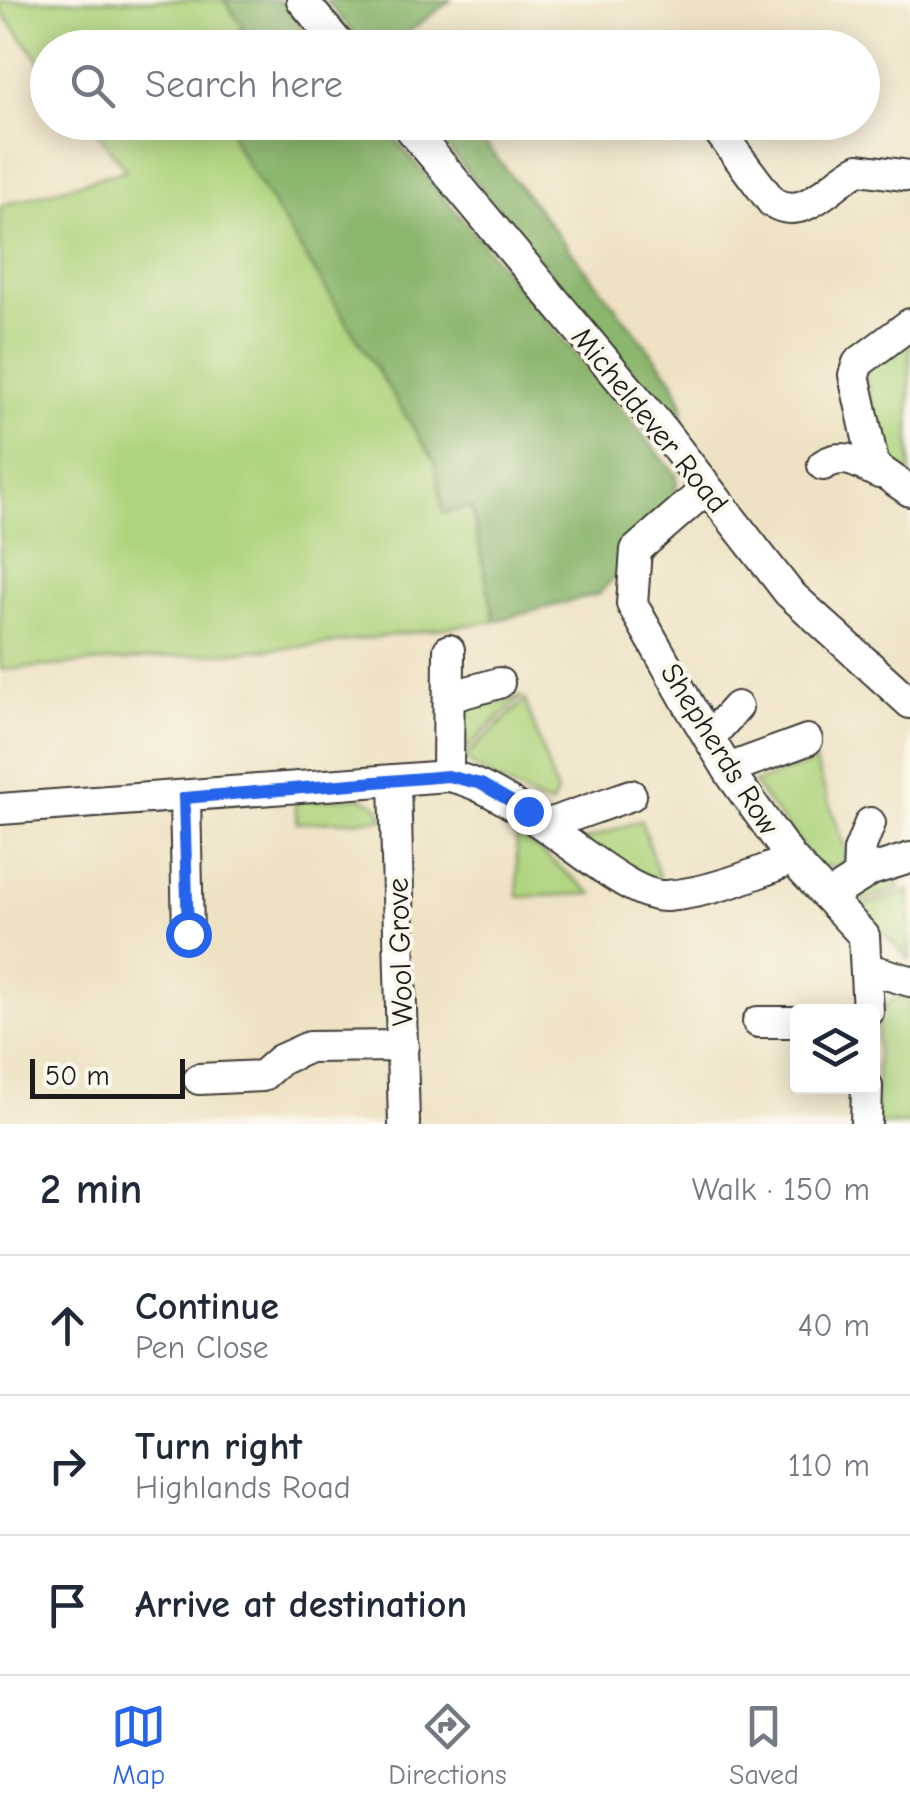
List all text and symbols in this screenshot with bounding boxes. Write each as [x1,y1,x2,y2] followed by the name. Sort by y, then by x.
[30,30,880,140] search box
[65,58,120,113] icon: search
[145,63,343,107] text: Search here
[564,320,735,520] street label: Micheldever Road
[653,657,786,841] street label: Shepherds Row
[506,789,552,835] route end
[380,877,421,1027] street label: Wool Grove
[166,912,212,958] route start
[790,1004,880,1094] map controls
[790,1004,880,1094] button: layers
[30,1054,185,1098] scale bar
[45,1060,110,1092] text: 50 m
[40,1165,142,1214] text: 2 min
[692,1171,870,1208] text: Walk · 150 m
[135,1285,279,1329] text: Continue
[40,1298,95,1353] icon: ahead
[798,1307,870,1344] text: 40 m
[135,1329,269,1366] text: Pen Close
[135,1425,302,1469] text: Turn right
[40,1438,95,1493] icon: right
[788,1447,870,1484] text: 110 m
[135,1469,351,1506] text: Highlands Road
[40,1578,95,1633] icon: arrive
[135,1583,467,1627] text: Arrive at destination
[111,1699,166,1791] tab: Map
[388,1699,507,1791] tab: Directions
[729,1699,799,1791] tab: Saved

